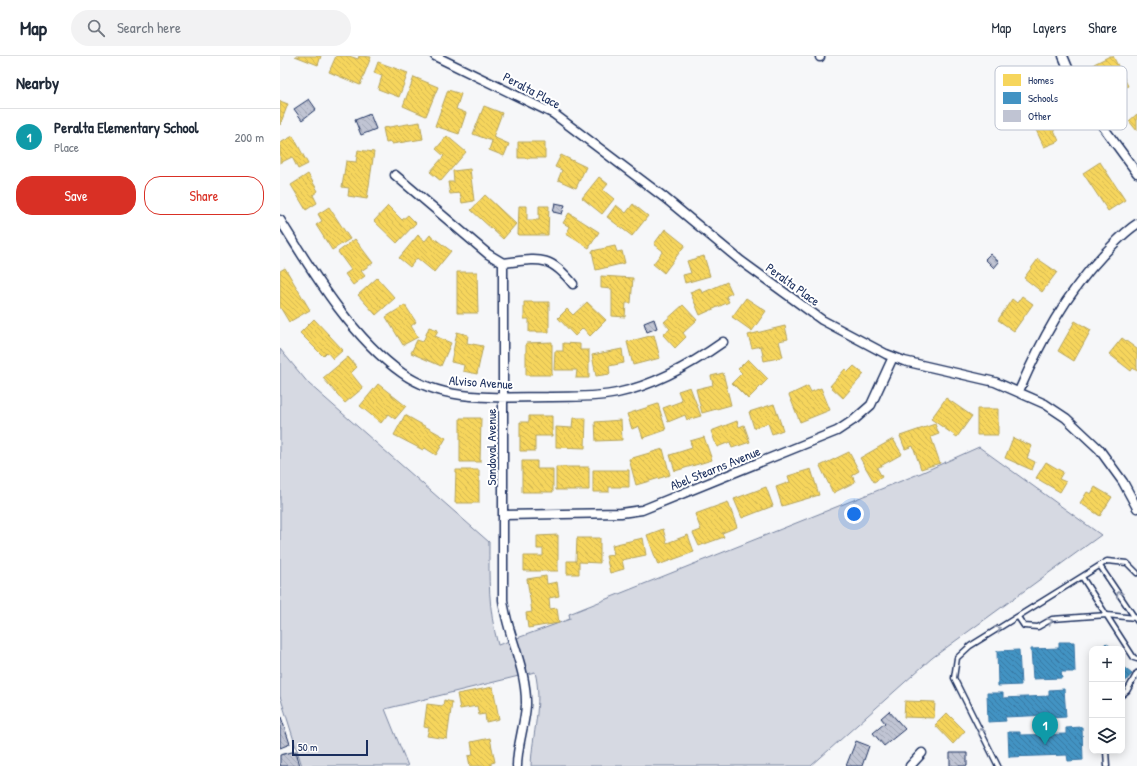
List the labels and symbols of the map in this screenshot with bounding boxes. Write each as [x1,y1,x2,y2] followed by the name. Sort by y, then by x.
[995,66,1127,130] legend
[500,67,564,113] street label: Peralta Place
[1028,73,1054,87] text: Homes
[1028,91,1058,105] text: Schools
[1028,109,1052,123] text: Other
[762,258,824,310] street label: Peralta Place
[448,371,514,393] street label: Alviso Avenue
[482,409,500,485] street label: Sandoval Avenue
[667,442,763,494] street label: Abel Stearns Avenue
[844,504,864,524] your location
[1117,591,1124,598] one-way arrow
[1047,618,1054,626] one-way arrow
[994,626,1001,634] one-way arrow
[1032,712,1058,745] pin: 1
[978,728,985,735] one-way arrow
[292,738,368,757] scale bar

